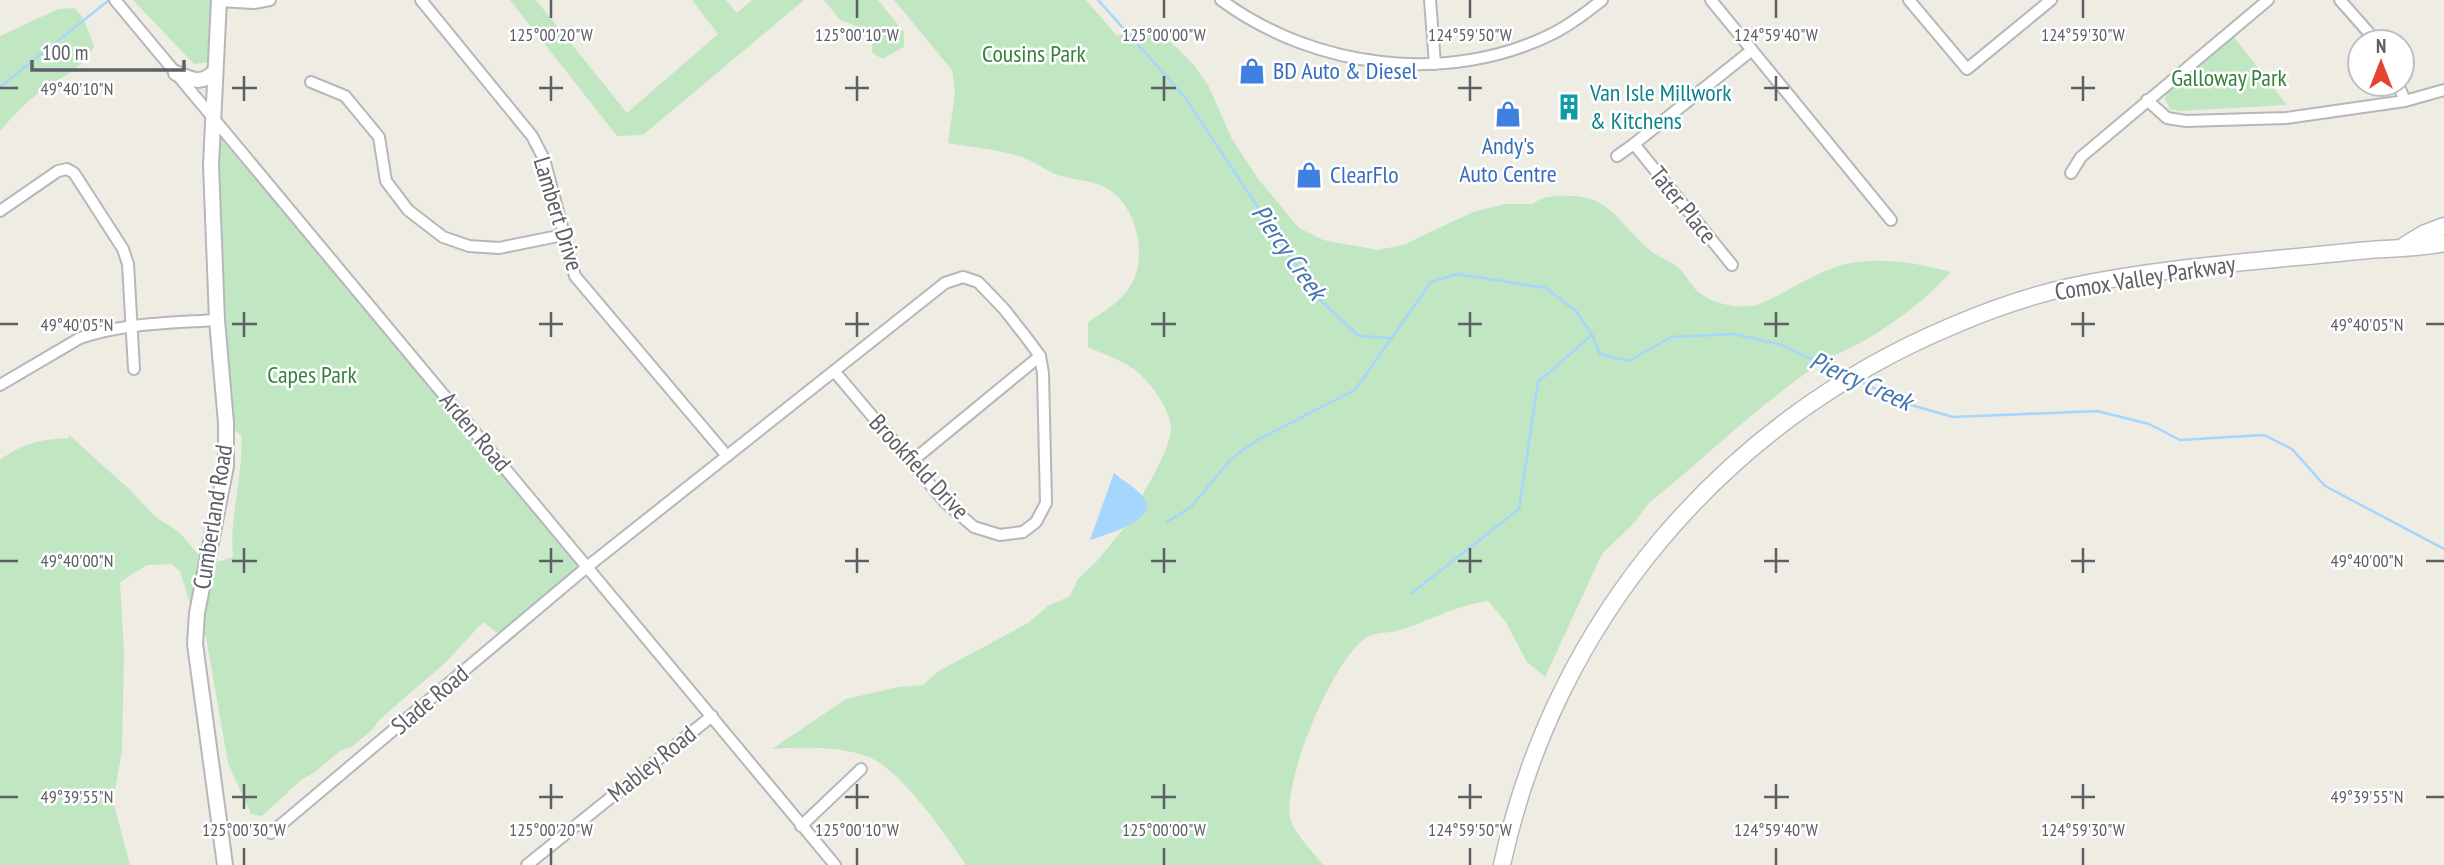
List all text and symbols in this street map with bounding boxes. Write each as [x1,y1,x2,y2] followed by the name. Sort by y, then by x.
[509,23,593,46] text: 125°00'20"W
[815,23,899,46] text: 125°00'10"W
[1122,23,1206,46] text: 125°00'00"W
[1428,23,1512,46] text: 124°59'50"W
[1734,23,1818,46] text: 124°59'40"W
[2041,23,2125,46] text: 124°59'30"W
[32,28,184,72] scale bar
[2346,28,2416,98] north arrow
[2376,34,2386,58] text: N
[982,38,1087,69] park label: Cousins Park
[42,39,88,66] text: 100 m
[1273,55,1418,86] place label: BD Auto & Diesel
[1237,56,1267,86] shop icon: BD Auto & Diesel
[2171,62,2287,93] park label: Galloway Park
[41,77,113,100] text: 49°40'10"N
[1589,77,1732,136] place label: Van Isle Millwork & Kitchens
[1554,92,1584,122] building icon: Van Isle Millwork & Kitchens
[1493,99,1523,129] shop icon: Andy's Auto Centre
[1459,130,1557,189] place label: Andy's Auto Centre
[526,153,590,275] street label: Lambert Drive
[1330,159,1399,190] place label: ClearFlo
[1294,160,1324,190] shop icon: ClearFlo
[1643,160,1724,250] street label: Tater Place
[1245,198,1336,308] water label: Piercy Creek
[2052,248,2237,307] street label: Comox Valley Parkway
[41,313,113,336] text: 49°40'05"N
[2331,313,2403,336] text: 49°40'05"N
[1805,343,1920,419] water label: Piercy Creek
[267,359,357,390] park label: Capes Park
[433,385,518,478] street label: Arden Road
[863,407,976,526] street label: Brookfield Drive
[186,443,239,591] street label: Cumberland Road
[41,549,113,572] text: 49°40'00"N
[2331,549,2403,572] text: 49°40'00"N
[385,658,475,741] street label: Slade Road
[601,719,702,809] street label: Mabley Road
[41,785,113,808] text: 49°39'55"N
[2331,785,2403,808] text: 49°39'55"N
[202,818,286,841] text: 125°00'30"W
[509,818,593,841] text: 125°00'20"W
[815,818,899,841] text: 125°00'10"W
[1122,818,1206,841] text: 125°00'00"W
[1428,818,1512,841] text: 124°59'50"W
[1734,818,1818,841] text: 124°59'40"W
[2041,818,2125,841] text: 124°59'30"W

